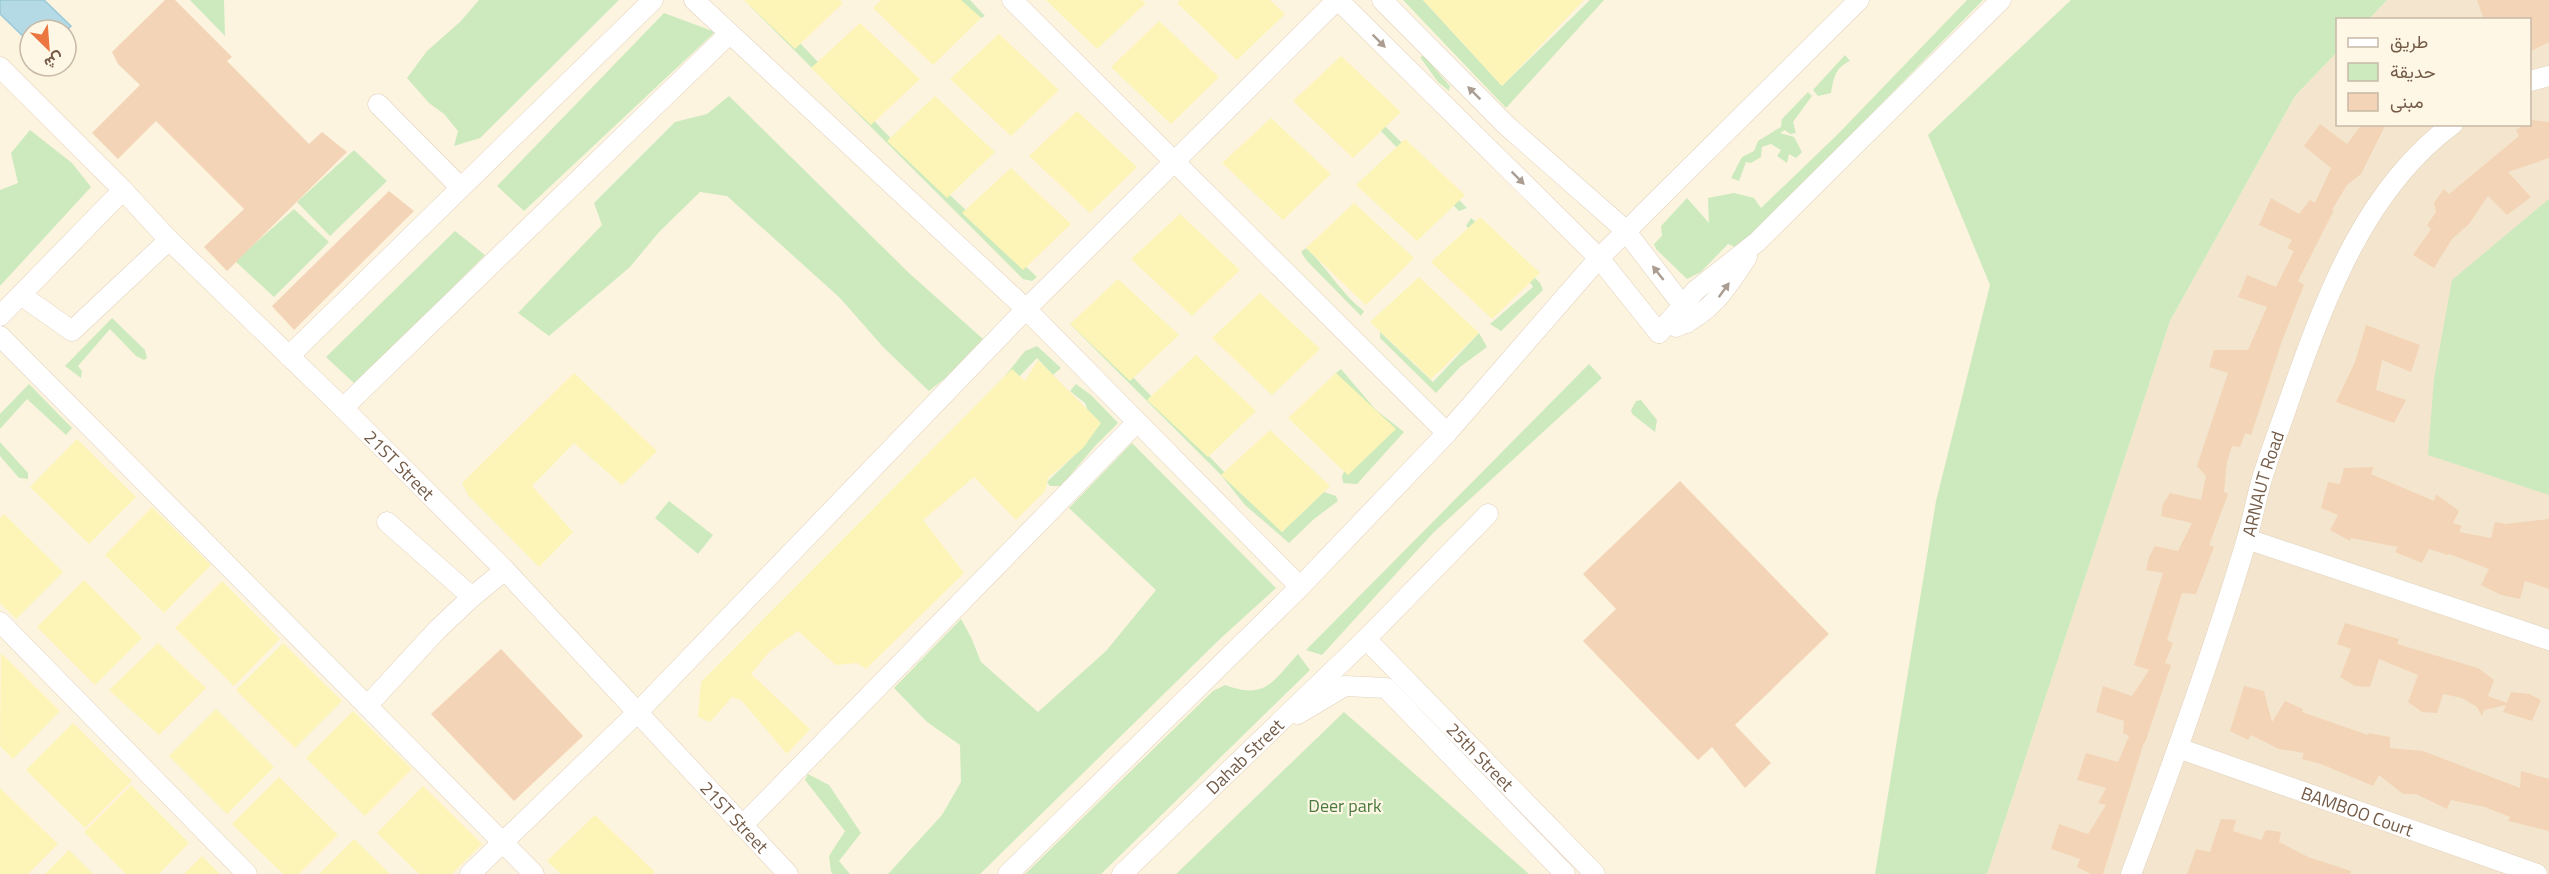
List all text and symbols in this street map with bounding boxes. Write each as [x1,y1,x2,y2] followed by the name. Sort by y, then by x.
[18,18,78,78] north arrow
[2336,18,2531,126] legend
[2390,28,2428,55] text: طريق
[1372,34,1386,48] one-way arrow
[41,47,68,77] text: ش
[2390,58,2436,85] text: حديقة
[1466,86,1481,100] one-way arrow
[2390,88,2424,115] text: مبنى
[1510,171,1524,185] one-way arrow
[1651,265,1664,281] one-way arrow
[1718,283,1730,298] one-way arrow
[358,423,442,507] street label: 21ST Street
[2235,427,2291,539] street label: ARNAUT Road
[1199,711,1290,800] street label: Dahab Street
[1441,716,1521,797] street label: 25th Street
[694,775,776,859] street label: 21ST Street
[2298,779,2418,843] street label: BAMBOO Court
[1308,792,1382,819] park label: Deer park

